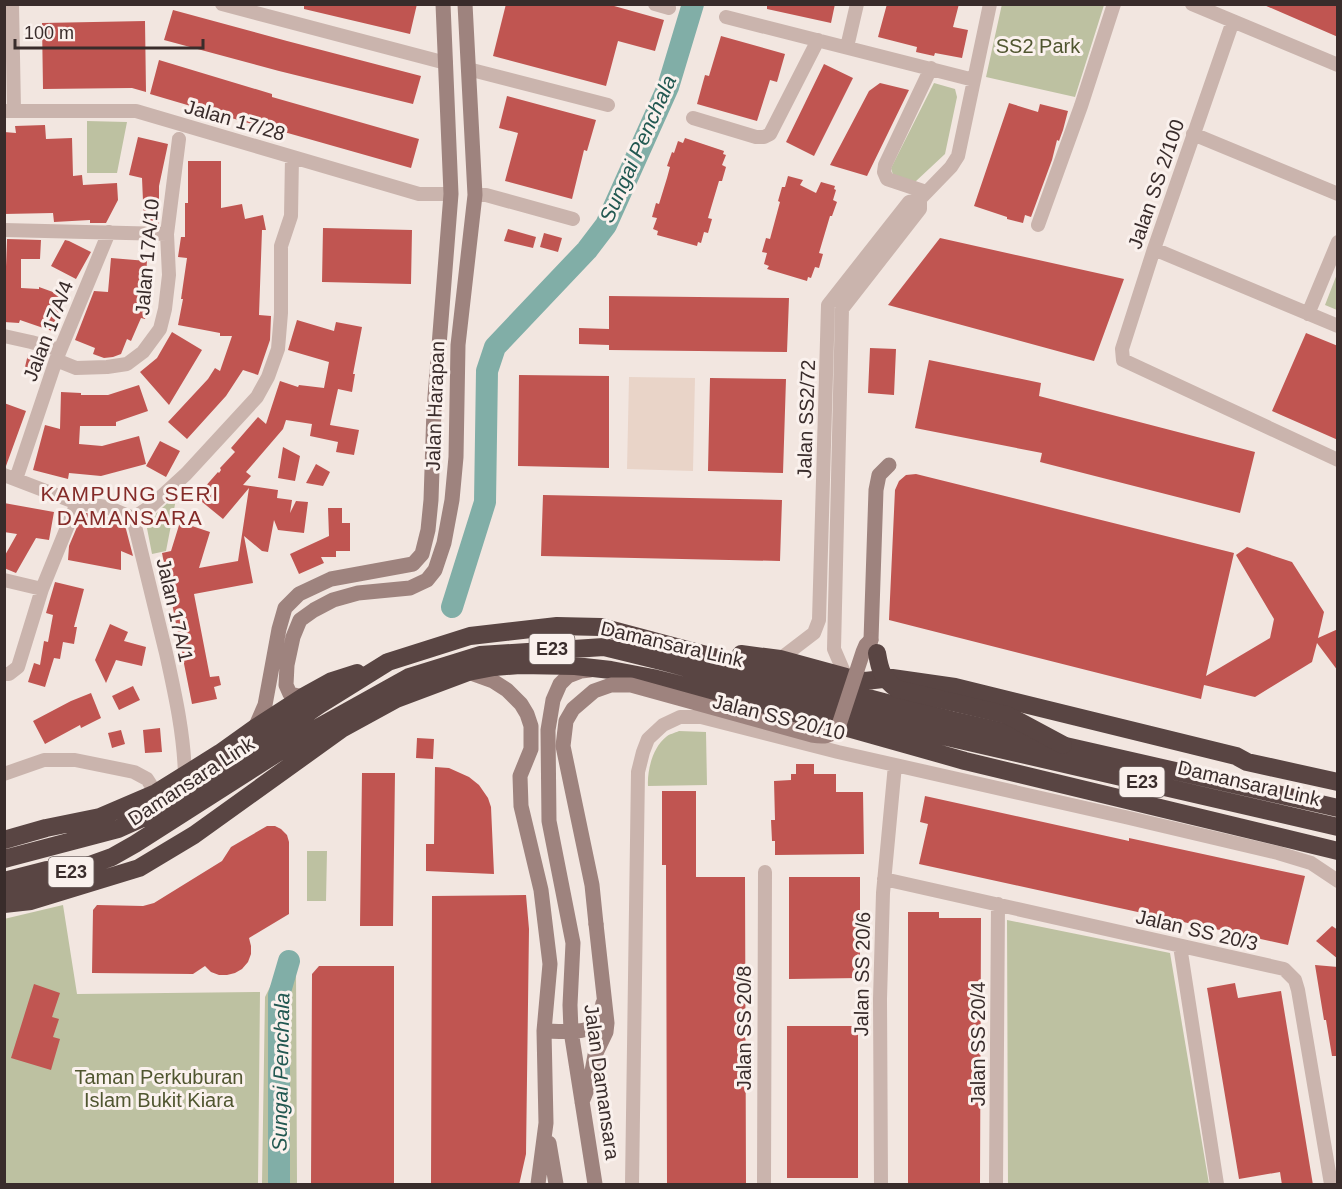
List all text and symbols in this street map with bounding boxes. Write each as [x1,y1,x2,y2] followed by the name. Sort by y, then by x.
[15,12,202,50] scale bar
[24,23,74,43] text: 100 m
[996,35,1081,57] park label: SS2 Park
[595,72,680,226] water label: Sungai Penchala
[182,95,288,145] street label: Jalan 17/28
[1124,116,1188,252] street label: Jalan SS 2/100
[131,198,163,316] street label: Jalan 17A/10
[19,278,77,384] street label: Jalan 17A/4
[422,341,448,471] street label: Jalan Harapan
[793,359,819,479] street label: Jalan SS2/72
[40,482,220,529] district label: KAMPUNG SERI DAMANSARA
[152,556,198,664] street label: Jalan 17A/1
[599,617,746,671] street label: Damansara Link
[530,634,574,664] road number: E23
[711,690,847,744] street label: Jalan SS 20/10
[124,732,259,830] street label: Damansara Link
[1176,756,1323,810] street label: Damansara Link
[1120,767,1164,797] road number: E23
[48,857,94,887] road number: E23
[1134,905,1260,955] street label: Jalan SS 20/3
[850,912,874,1036] street label: Jalan SS 20/6
[733,966,755,1090] street label: Jalan SS 20/8
[967,982,989,1106] street label: Jalan SS 20/4
[268,992,293,1152] water label: Sungai Penchala
[580,1003,624,1162] street label: Jalan Damansara
[75,1066,243,1111] park label: Taman Perkuburan Islam Bukit Kiara

